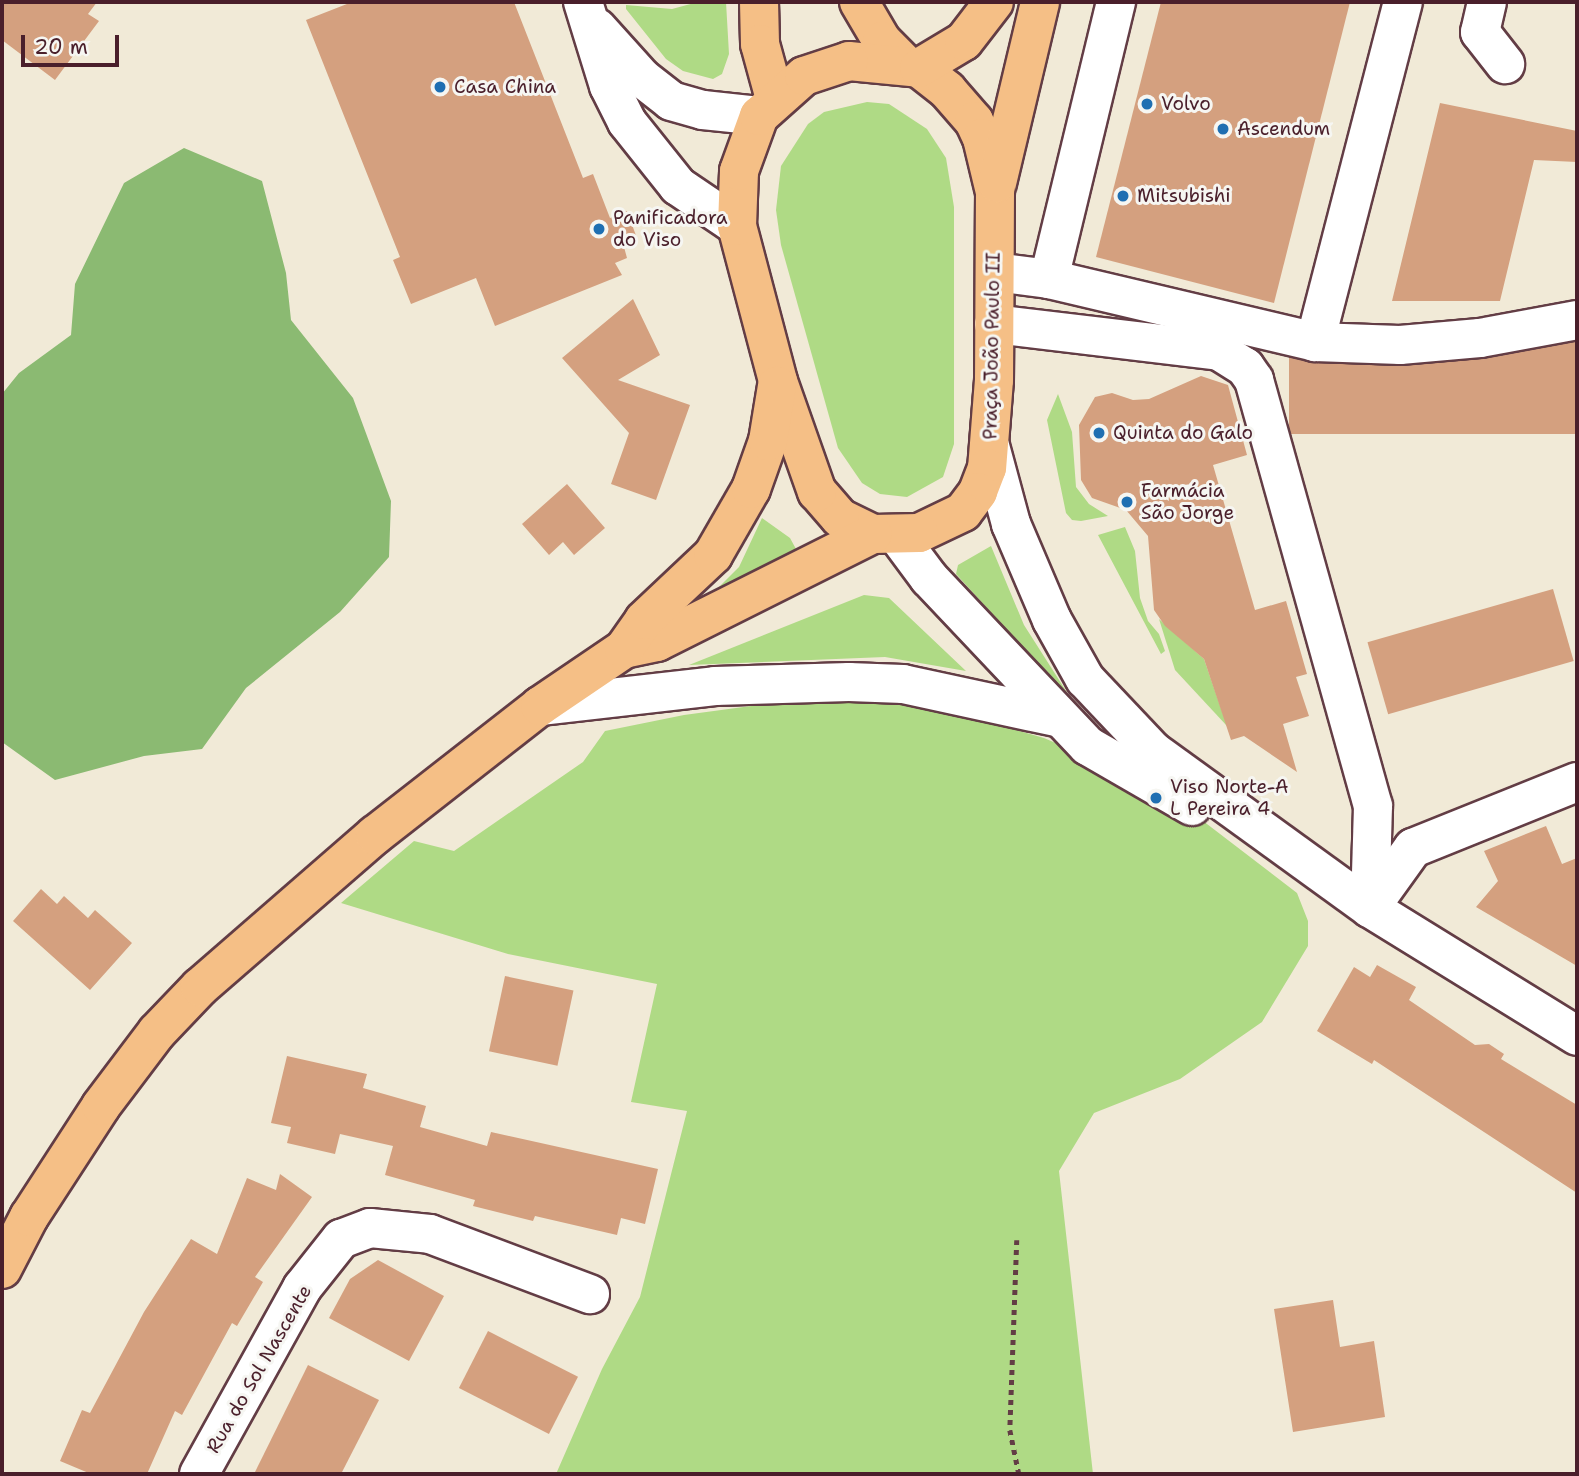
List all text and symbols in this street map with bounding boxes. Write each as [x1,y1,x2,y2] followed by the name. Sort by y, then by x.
[24,21,122,65] scale bar
[34,33,88,61] text: 20 m
[454,76,556,98] place label: Casa China
[432,79,448,95] marker: Casa China
[1161,93,1211,115] place label: Volvo
[1139,96,1155,112] marker: Volvo
[1237,118,1330,140] place label: Ascendum
[1215,121,1231,137] marker: Ascendum
[1137,185,1231,207] place label: Mitsubishi
[1115,188,1131,204] marker: Mitsubishi
[613,207,727,251] place label: Panificadora do Viso
[591,221,607,237] marker: Panificadora do Viso
[979,252,1005,440] street label: Praça João Paulo II
[1113,422,1253,444] place label: Quinta do Galo
[1091,425,1107,441] marker: Quinta do Galo
[1141,480,1234,524] place label: Farmácia São Jorge
[1119,494,1135,510] marker: Farmácia São Jorge
[1170,776,1289,820] place label: Viso Norte-A L Pereira 4
[1148,790,1164,806] marker: Viso Norte-A L Pereira 4
[202,1281,316,1457] street label: Rua do Sol Nascente

